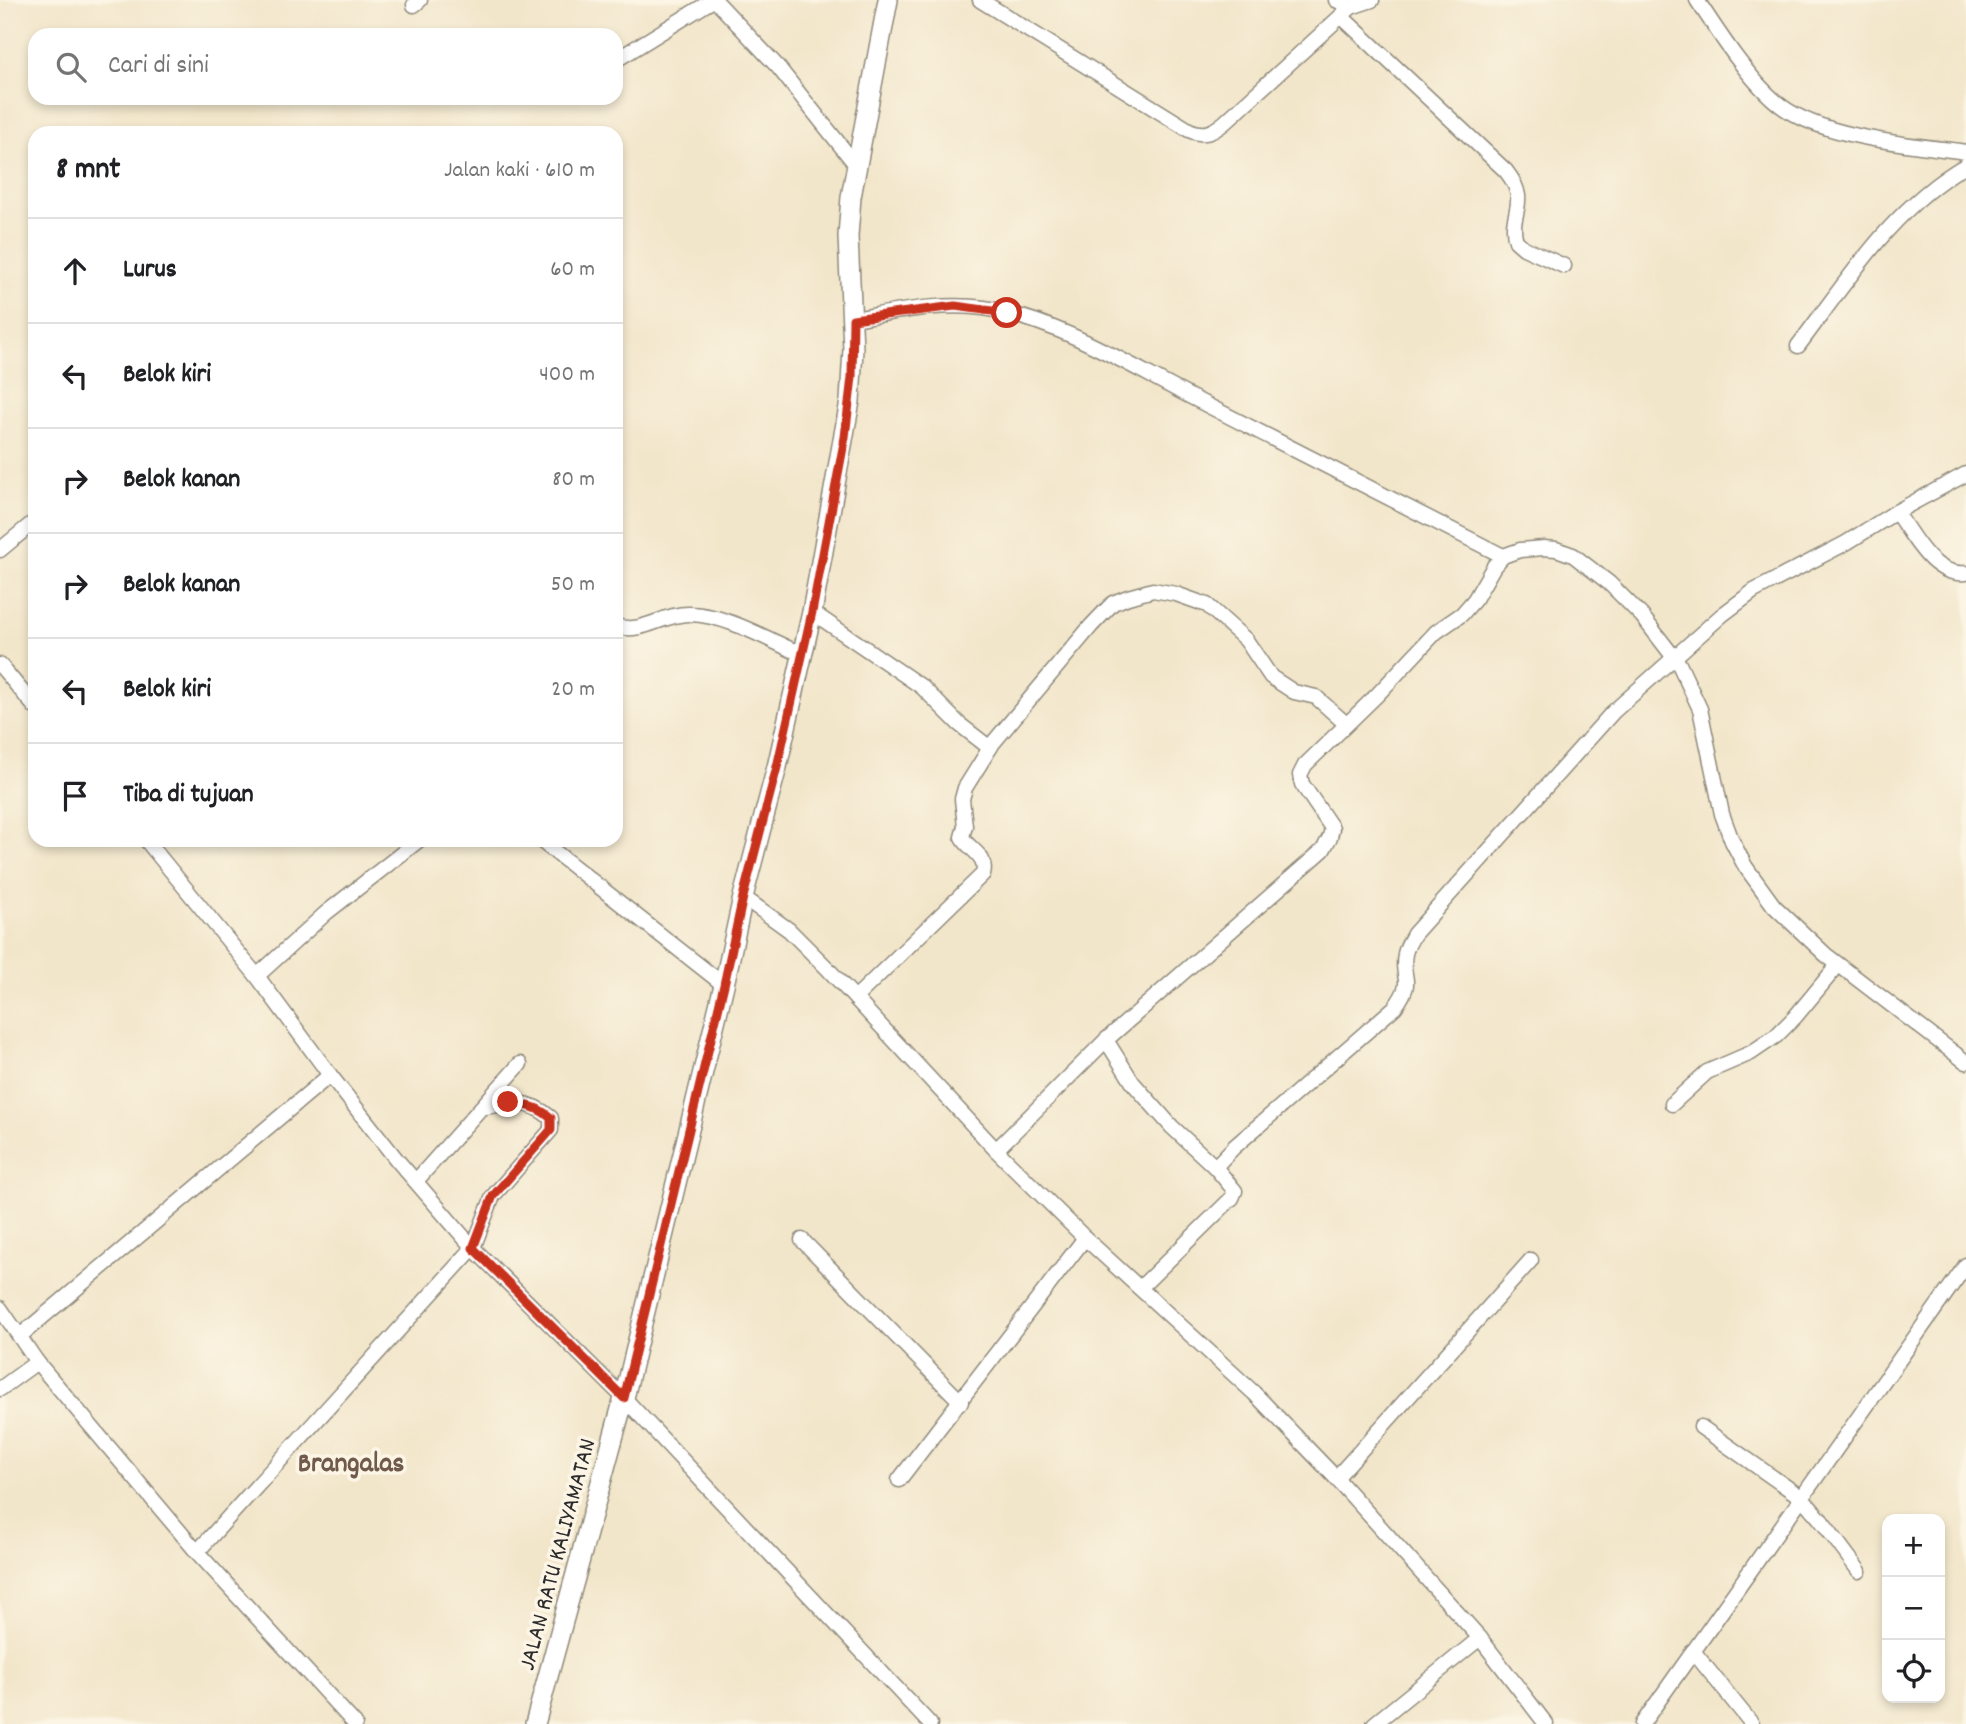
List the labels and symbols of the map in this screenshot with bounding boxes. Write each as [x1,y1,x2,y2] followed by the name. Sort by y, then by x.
[991,297,1022,328] route start
[492,1086,523,1117] route end
[512,1435,606,1674] street label: JALAN RATU KALIYAMATAN
[298,1446,405,1486] district label: Brangalas

